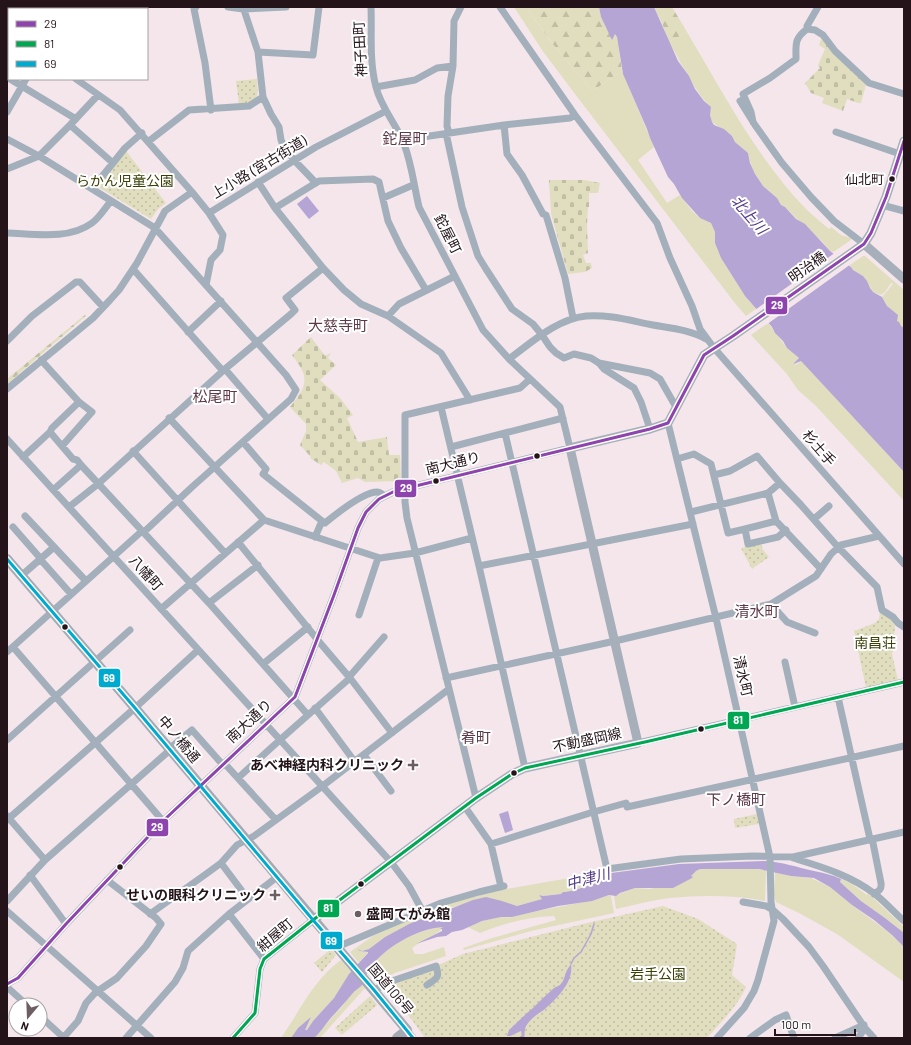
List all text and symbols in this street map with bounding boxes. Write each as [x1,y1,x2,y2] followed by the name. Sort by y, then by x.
[8,8,148,80] legend
[44,16,57,30] text: 29
[350,21,369,77] street label: 神子田町
[44,36,54,50] text: 81
[44,56,56,70] text: 69
[382,129,428,147] district label: 鉈屋町
[208,131,310,202] street label: 上小路 (宮古街道)
[845,171,884,187] place label: 仙北町
[76,172,174,189] park label: らかん児童公園
[887,174,897,184] marker: 仙北町
[728,191,773,239] water label: 北上川
[431,211,466,256] street label: 鉈屋町
[785,248,829,286] street label: 明治橋
[765,296,788,315] line badge: 29
[771,298,783,311] text: 29
[308,316,368,334] district label: 大慈寺町
[192,387,238,405] district label: 松尾町
[799,426,840,469] street label: 杉土手
[424,447,482,478] street label: 南大通り
[532,451,542,461] unlabelled marker
[431,476,441,486] unlabelled marker
[394,479,417,498] line badge: 29
[400,481,412,494] text: 29
[126,551,167,594] street label: 八幡町
[734,602,780,620] district label: 清水町
[60,622,70,632] unlabelled marker
[854,634,896,651] park label: 南昌荘
[730,654,756,698] street label: 清水町
[98,668,121,688] line badge: 69
[103,671,115,684] text: 69
[222,695,275,746] street label: 南大通り
[727,711,750,730] line badge: 81
[155,712,204,766] street label: 中ノ橋通
[733,713,743,726] text: 81
[551,724,623,755] street label: 不動盛岡線
[696,724,706,734] unlabelled marker
[461,728,491,746] district label: 肴町
[250,756,404,773] place label: あべ神経内科クリニック
[407,759,419,771] marker: あべ神経内科クリニック
[509,768,519,778] unlabelled marker
[706,790,766,808] district label: 下ノ橋町
[146,818,169,837] line badge: 29
[151,820,163,833] text: 29
[115,862,125,872] unlabelled marker
[564,863,614,893] water label: 中津川
[356,879,366,889] unlabelled marker
[126,886,266,903] place label: せいの眼科クリニック
[269,889,281,901] marker: せいの眼科クリニック
[317,899,340,918] line badge: 81
[323,901,333,914] text: 81
[366,905,450,922] place label: 盛岡てがみ館
[353,909,363,919] marker: 盛岡てがみ館
[253,914,296,955] street label: 紺屋町
[320,931,343,950] line badge: 69
[325,934,337,947] text: 69
[365,959,418,1018] street label: 国道106号
[630,965,686,982] park label: 岩手公園
[8,997,48,1037] north arrow
[775,1011,855,1037] scale bar
[781,1017,811,1031] text: 100 m
[19,1020,30,1034] text: N

